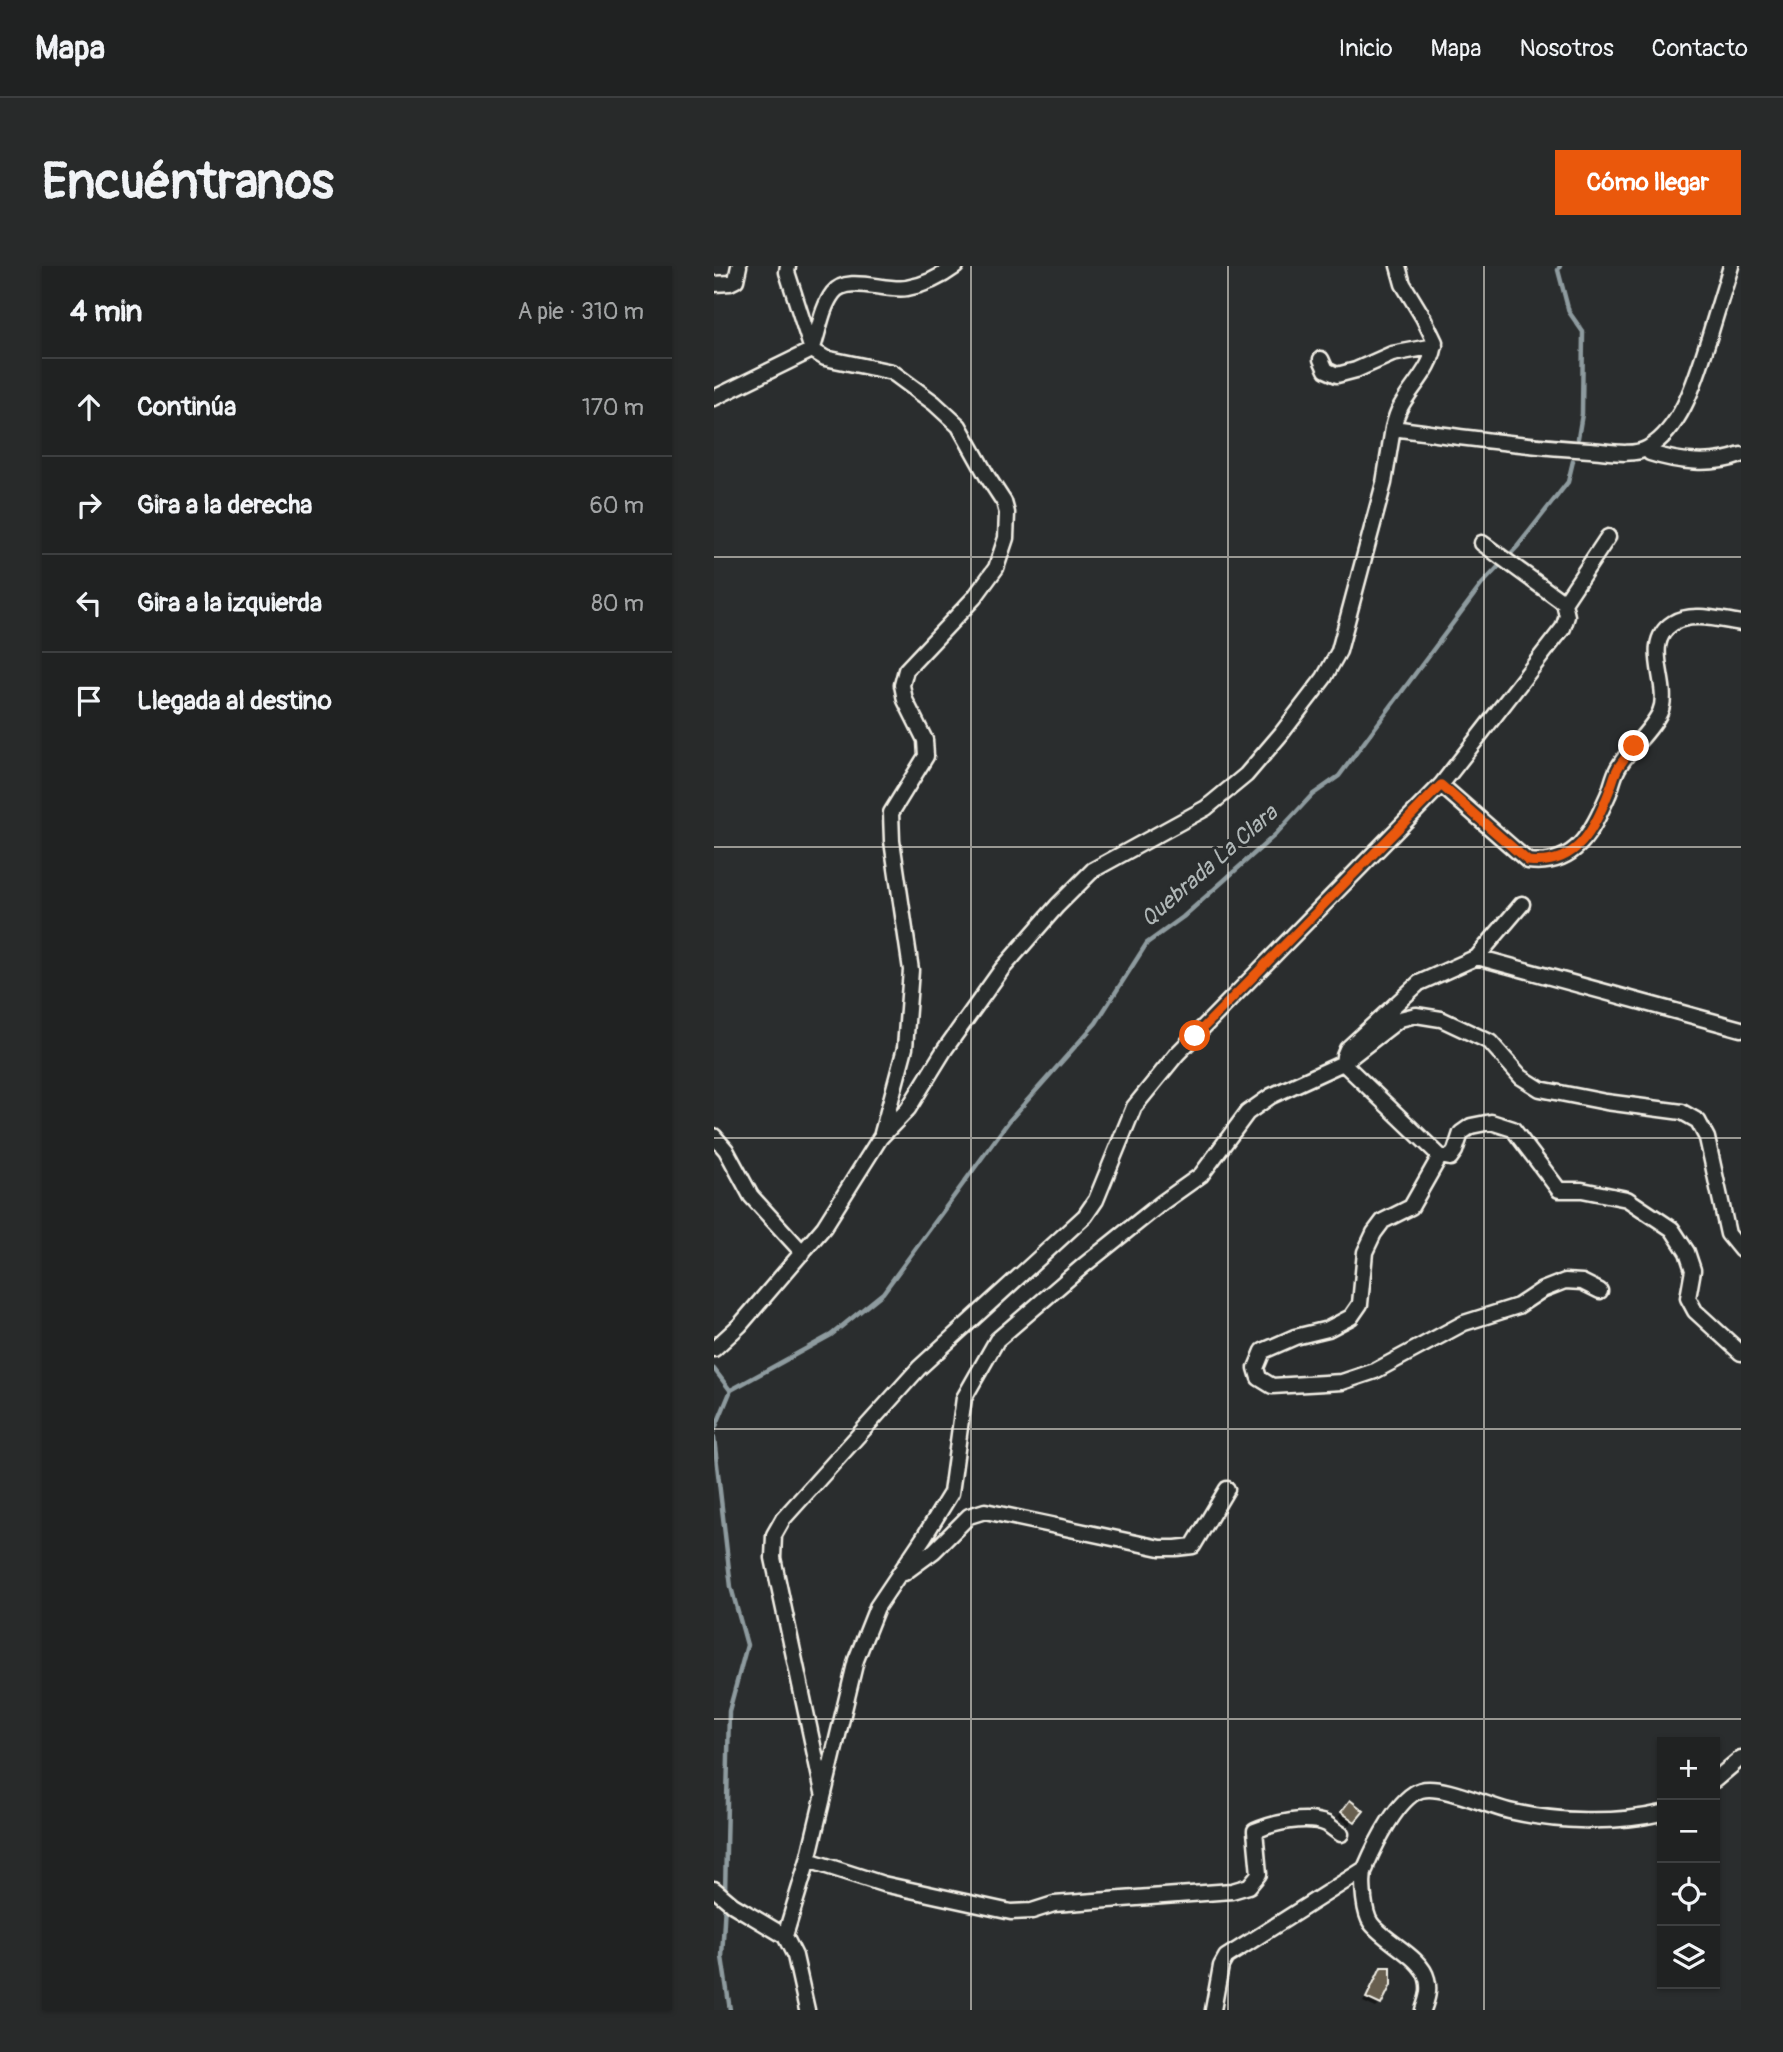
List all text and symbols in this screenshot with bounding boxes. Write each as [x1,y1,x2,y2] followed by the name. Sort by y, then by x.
[35,28,105,69] text: Mapa
[1339,34,1393,63] text: Inicio
[1431,34,1482,63] text: Mapa
[1520,34,1614,63] text: Nosotros
[1652,34,1748,63] text: Contacto
[1555,150,1741,215] button: Cómo llegar
[42,152,334,213] text: Encuéntranos
[70,293,143,330] text: 4 min
[517,297,644,326] text: A pie · 310 m
[70,388,108,426] icon: ahead
[137,391,236,423] text: Continúa
[582,393,644,422] text: 170 m
[70,486,108,524] icon: right
[137,489,312,521] text: Gira a la derecha
[589,491,644,520] text: 60 m
[70,584,108,622] icon: left
[137,587,322,619] text: Gira a la izquierda
[591,589,644,618] text: 80 m
[70,682,108,720] icon: arrive
[137,685,332,717] text: Llegada al destino
[1618,730,1649,761] route end
[1135,798,1284,933] water label: Quebrada La Clara
[1179,1020,1210,1051] route start
[1657,1737,1720,1989] map controls
[1657,1737,1720,1800] button: +
[1657,1800,1720,1863] button: −
[1657,1863,1720,1926] button: locate
[1657,1926,1720,1989] button: layers

